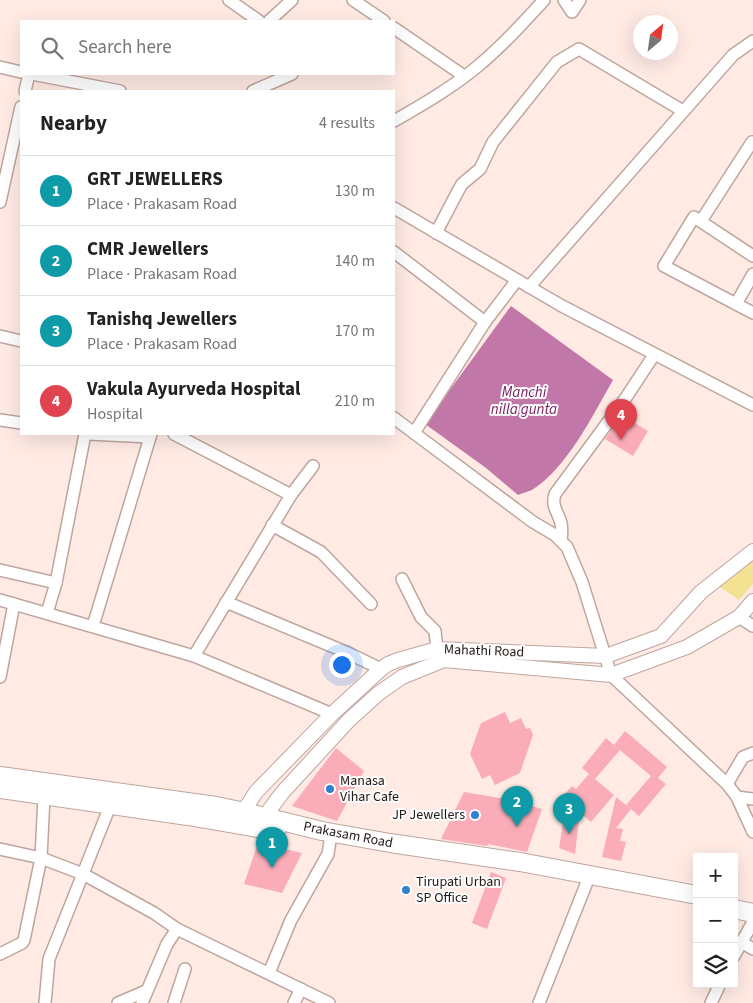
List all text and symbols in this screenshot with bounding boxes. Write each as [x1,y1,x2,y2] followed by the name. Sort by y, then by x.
[633,15,678,60] north arrow
[20,20,395,75] search box
[38,34,66,62] icon: search
[78,34,172,61] text: Search here
[40,108,107,138] text: Nearby
[319,112,375,134] text: 4 results
[87,166,223,193] text: GRT JEWELLERS
[52,180,60,202] text: 1
[335,180,375,202] text: 130 m
[87,193,237,215] text: Place · Prakasam Road
[87,236,208,263] text: CMR Jewellers
[52,250,60,272] text: 2
[335,250,375,272] text: 140 m
[87,263,237,285] text: Place · Prakasam Road
[87,306,237,333] text: Tanishq Jewellers
[52,320,60,342] text: 3
[335,320,375,342] text: 170 m
[87,333,237,355] text: Place · Prakasam Road
[87,376,300,403] text: Vakula Ayurveda Hospital
[491,382,557,420] water label: Manchi nilla gunta
[52,390,60,412] text: 4
[335,390,375,412] text: 210 m
[605,399,637,440] pin: 4
[87,403,143,425] text: Hospital
[443,640,525,662] street label: Mahathi Road
[329,652,355,678] your location
[340,771,399,807] place label: Manasa Vihar Cafe
[324,783,336,795] marker: Manasa Vihar Cafe
[501,786,533,827] pin: 2
[553,793,585,834] pin: 3
[392,805,465,825] place label: JP Jewellers
[469,809,481,821] marker: JP Jewellers
[302,817,394,853] street label: Prakasam Road
[256,827,288,868] pin: 1
[693,853,738,988] map controls
[693,853,738,898] button: +
[416,872,501,908] place label: Tirupati Urban SP Office
[400,884,412,896] marker: Tirupati Urban SP Office
[693,898,738,943] button: −
[693,943,738,988] button: layers

